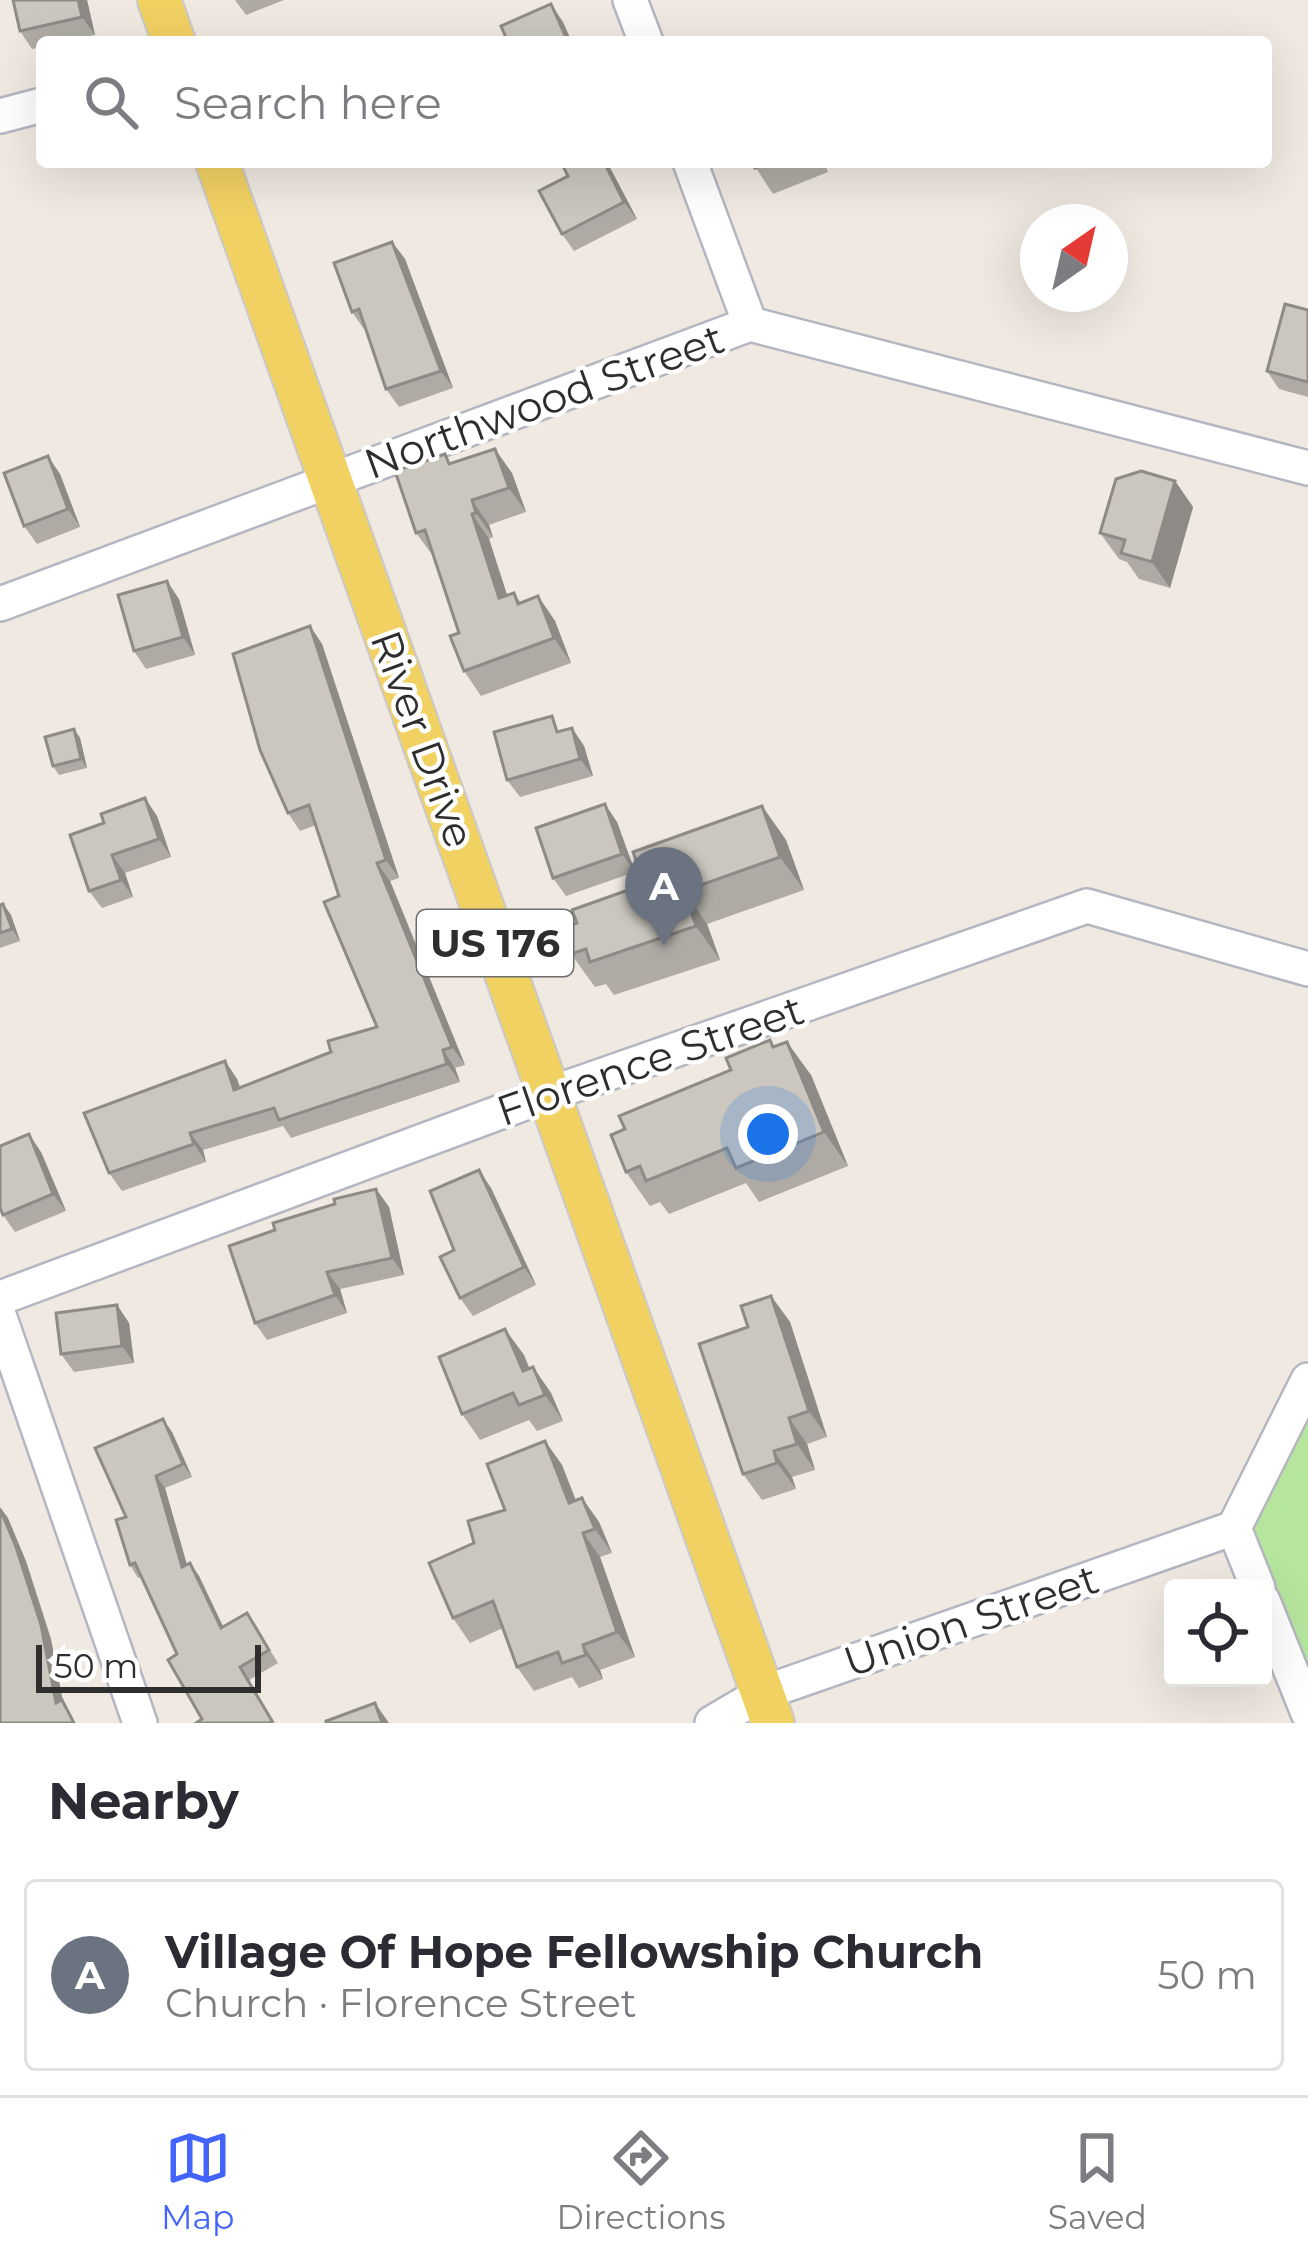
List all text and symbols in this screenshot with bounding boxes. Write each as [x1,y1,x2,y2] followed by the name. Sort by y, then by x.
[36,36,1272,168] search box
[78,69,144,135] icon: search
[174,75,442,130] text: Search here
[1020,204,1128,312] north arrow
[357,312,731,490] street label: Northwood Street
[360,623,486,855] street label: River Drive
[625,847,703,946] pin: A
[417,910,573,976] road number: US 176
[490,983,810,1137] street label: Florence Street
[738,1104,798,1164] your location
[837,1552,1105,1688] street label: Union Street
[1164,1579,1272,1687] map controls
[1164,1579,1272,1687] button: locate
[36,1639,261,1692] scale bar
[54,1646,138,1686] text: 50 m
[48,1770,239,1832] text: Nearby
[165,1924,983,1979] text: Village Of Hope Fellowship Church
[75,1951,105,1999] text: A
[1158,1951,1257,1999] text: 50 m
[165,1979,637,2027] text: Church · Florence Street
[161,2125,234,2237] tab: Map
[557,2125,726,2237] tab: Directions
[1048,2125,1147,2237] tab: Saved

